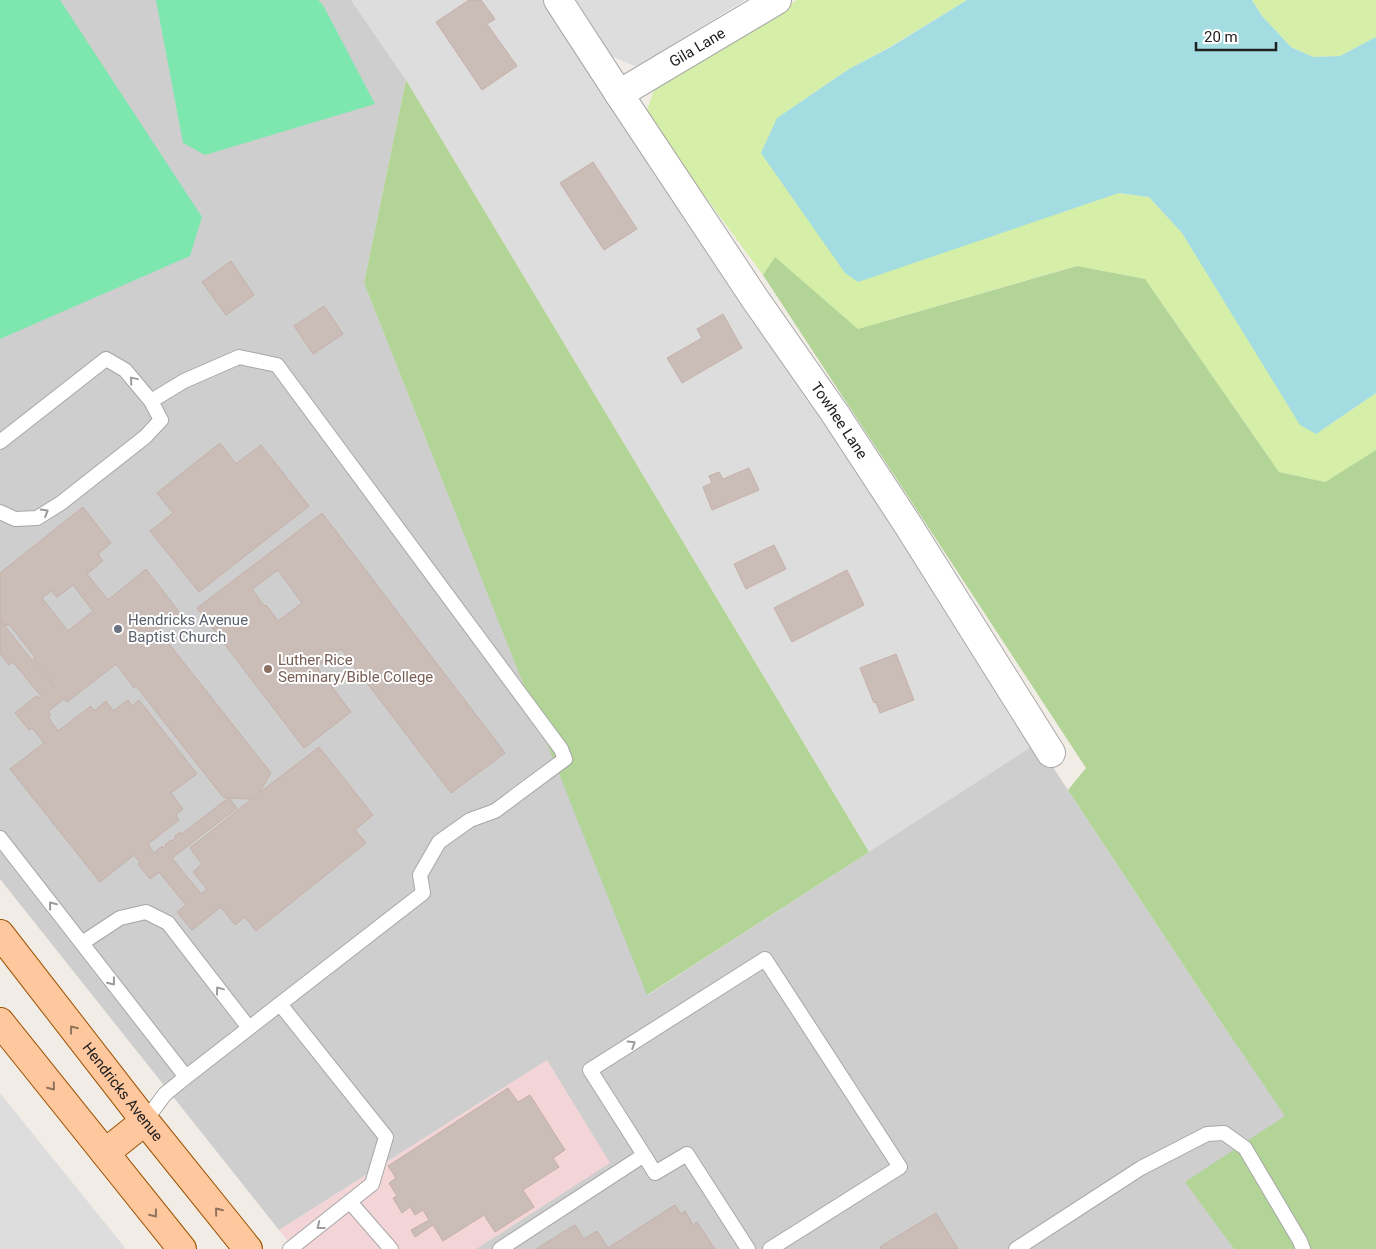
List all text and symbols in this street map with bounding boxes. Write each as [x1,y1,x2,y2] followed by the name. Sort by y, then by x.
[1196,20,1276,52] scale bar
[666,24,728,71] street label: Gila Lane
[1204,28,1238,46] text: 20 m
[131,377,139,386] one-way arrow
[807,379,871,462] street label: Towhee Lane
[40,509,49,519] one-way arrow
[128,611,248,646] place label: Hendricks Avenue Baptist Church
[112,623,124,635] marker: Hendricks Avenue Baptist Church
[278,651,433,686] place label: Luther Rice Seminary/Bible College
[262,663,274,675] marker: Luther Rice Seminary/Bible College
[49,901,58,911] one-way arrow
[106,976,115,985] one-way arrow
[216,986,225,996] one-way arrow
[71,1026,79,1035] one-way arrow
[79,1039,167,1145] street label: Hendricks Avenue
[626,1040,635,1050] one-way arrow
[47,1081,55,1090] one-way arrow
[148,1208,156,1217] one-way arrow
[215,1208,223,1217] one-way arrow
[317,1220,326,1228] one-way arrow

